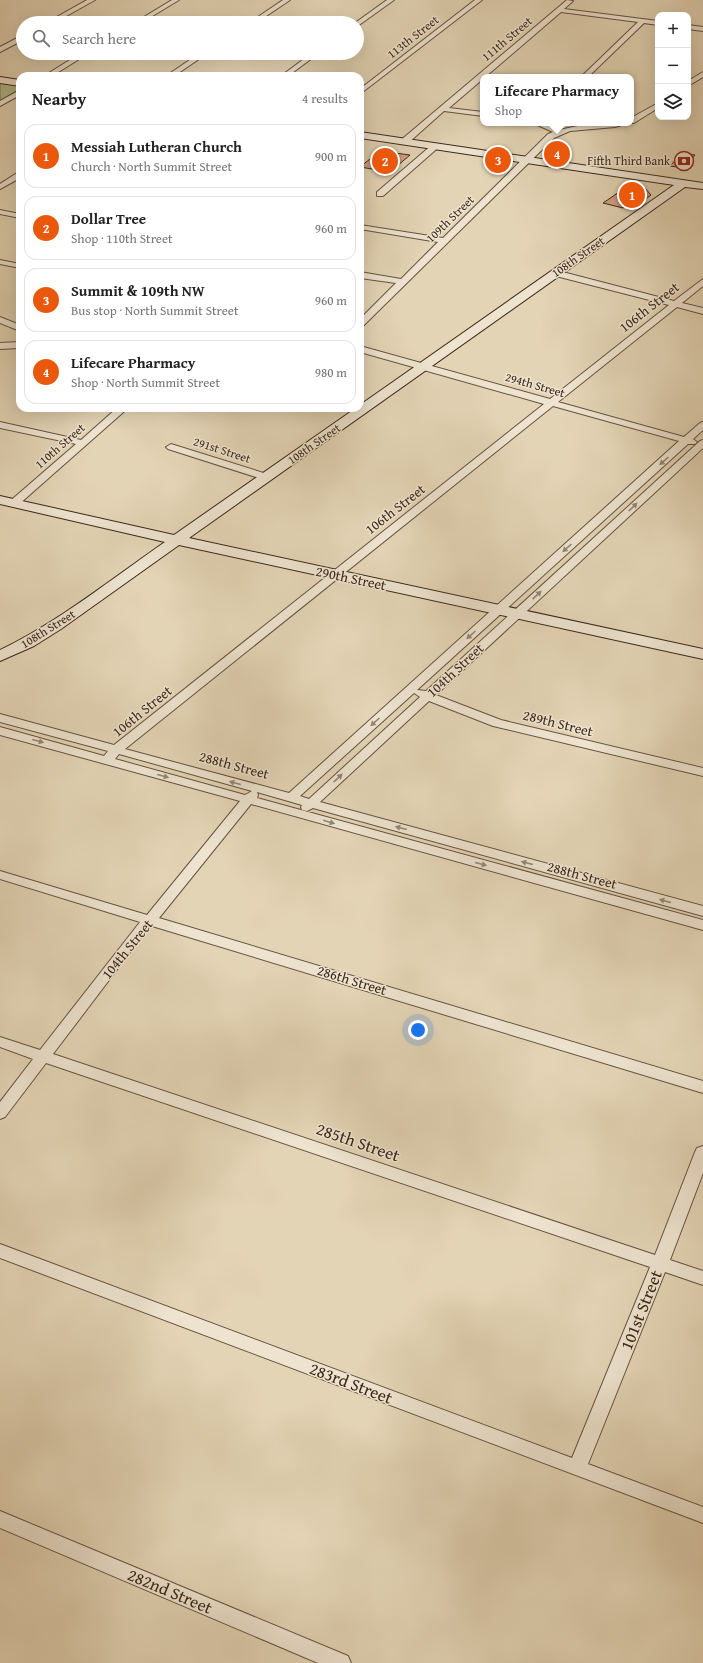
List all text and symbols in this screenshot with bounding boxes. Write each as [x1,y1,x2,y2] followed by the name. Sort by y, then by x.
[383,11,443,62] street label: 113th Street
[478,12,536,65] street label: 111th Street
[655,12,691,120] map controls
[655,12,691,48] button: +
[16,16,364,60] search box
[30,27,52,49] icon: search
[62,28,136,49] text: Search here
[655,48,691,84] button: −
[480,74,634,126] popup
[495,80,619,101] text: Lifecare Pharmacy
[655,84,691,120] button: layers
[32,86,86,111] text: Nearby
[302,89,348,108] text: 4 results
[495,101,522,120] text: Shop
[71,136,242,157] text: Messiah Lutheran Church
[544,139,570,169] pin: 4
[485,145,511,175] pin: 3
[372,146,398,176] pin: 2
[43,147,49,166] text: 1
[315,147,347,166] text: 900 m
[673,150,695,172] bank icon: Fifth Third Bank
[587,152,671,169] place label: Fifth Third Bank
[71,157,232,176] text: Church · North Summit Street
[619,180,645,210] pin: 1
[422,191,478,246] street label: 109th Street
[71,208,146,229] text: Dollar Tree
[43,219,49,238] text: 2
[315,219,347,238] text: 960 m
[71,229,173,248] text: Shop · 110th Street
[548,232,608,281] street label: 108th Street
[615,277,683,337] street label: 106th Street
[71,280,205,301] text: Summit & 109th NW
[43,291,49,310] text: 3
[315,291,347,310] text: 960 m
[71,301,239,320] text: Bus stop · North Summit Street
[71,352,195,373] text: Lifecare Pharmacy
[43,363,49,382] text: 4
[315,363,347,382] text: 980 m
[503,368,568,401] street label: 294th Street
[71,373,220,392] text: Shop · North Summit Street
[31,419,89,472] street label: 110th Street
[284,419,344,468] street label: 108th Street
[191,432,254,467] street label: 291st Street
[659,456,669,465] one-way arrow
[361,479,429,539] street label: 106th Street
[628,502,638,512] one-way arrow
[563,543,572,552] one-way arrow
[314,561,388,595] street label: 290th Street
[532,590,542,600] one-way arrow
[17,605,79,652] street label: 108th Street
[466,631,476,640] one-way arrow
[422,638,488,702] street label: 104th Street
[108,681,176,741] street label: 106th Street
[521,705,595,741] street label: 289th Street
[369,718,380,727] one-way arrow
[32,738,44,744] one-way arrow
[197,746,271,784] street label: 288th Street
[157,773,169,779] one-way arrow
[334,774,343,783] one-way arrow
[229,779,242,785] one-way arrow
[323,819,335,825] one-way arrow
[395,825,407,831] one-way arrow
[545,856,619,894] street label: 288th Street
[520,860,532,866] one-way arrow
[475,861,487,867] one-way arrow
[659,898,671,904] one-way arrow
[97,915,157,983] street label: 104th Street
[315,960,389,1000] street label: 286th Street
[408,1020,428,1040] your location
[313,1116,403,1167] street label: 285th Street
[613,1266,668,1353] street label: 101st Street
[306,1355,396,1410] street label: 283rd Street
[124,1561,216,1620] street label: 282nd Street

